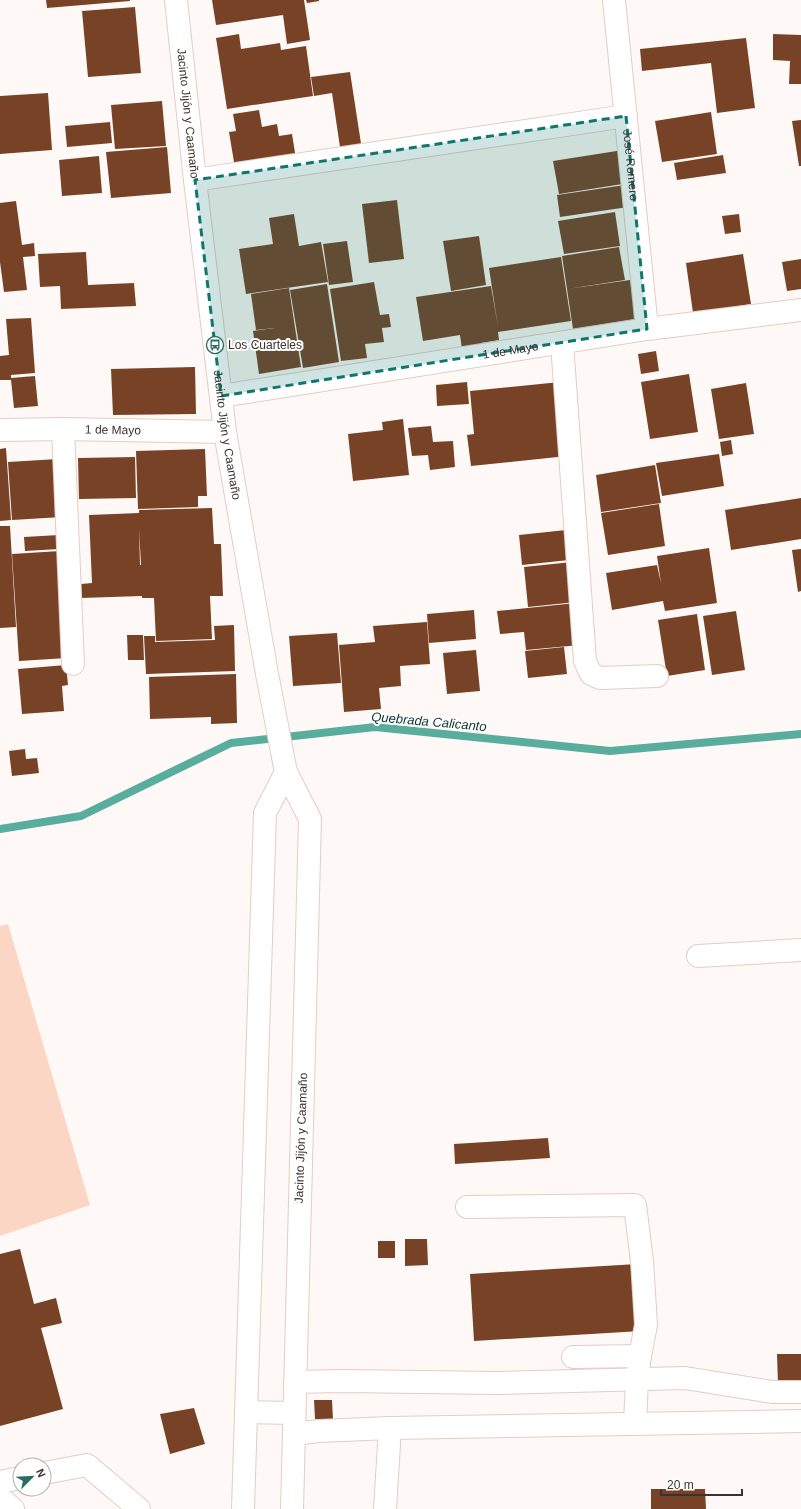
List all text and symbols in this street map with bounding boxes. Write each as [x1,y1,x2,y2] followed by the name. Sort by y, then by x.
[174,48,202,180] street label: Jacinto Jijón y Caamaño
[620,129,641,202] street label: José Romero
[205,335,225,355] bus stop icon: Los Cuarteles
[228,338,302,352] place label: Los Cuarteles
[482,339,540,362] street label: 1 de Mayo
[211,369,244,501] street label: Jacinto Jijón y Caamaño
[85,422,141,437] street label: 1 de Mayo
[371,709,487,734] water label: Quebrada Calicanto
[292,1072,310,1204] street label: Jacinto Jijón y Caamaño
[12,1457,52,1497] north arrow
[34,1467,48,1479] text: N
[661,1471,742,1497] scale bar
[667,1478,694,1492] text: 20 m

